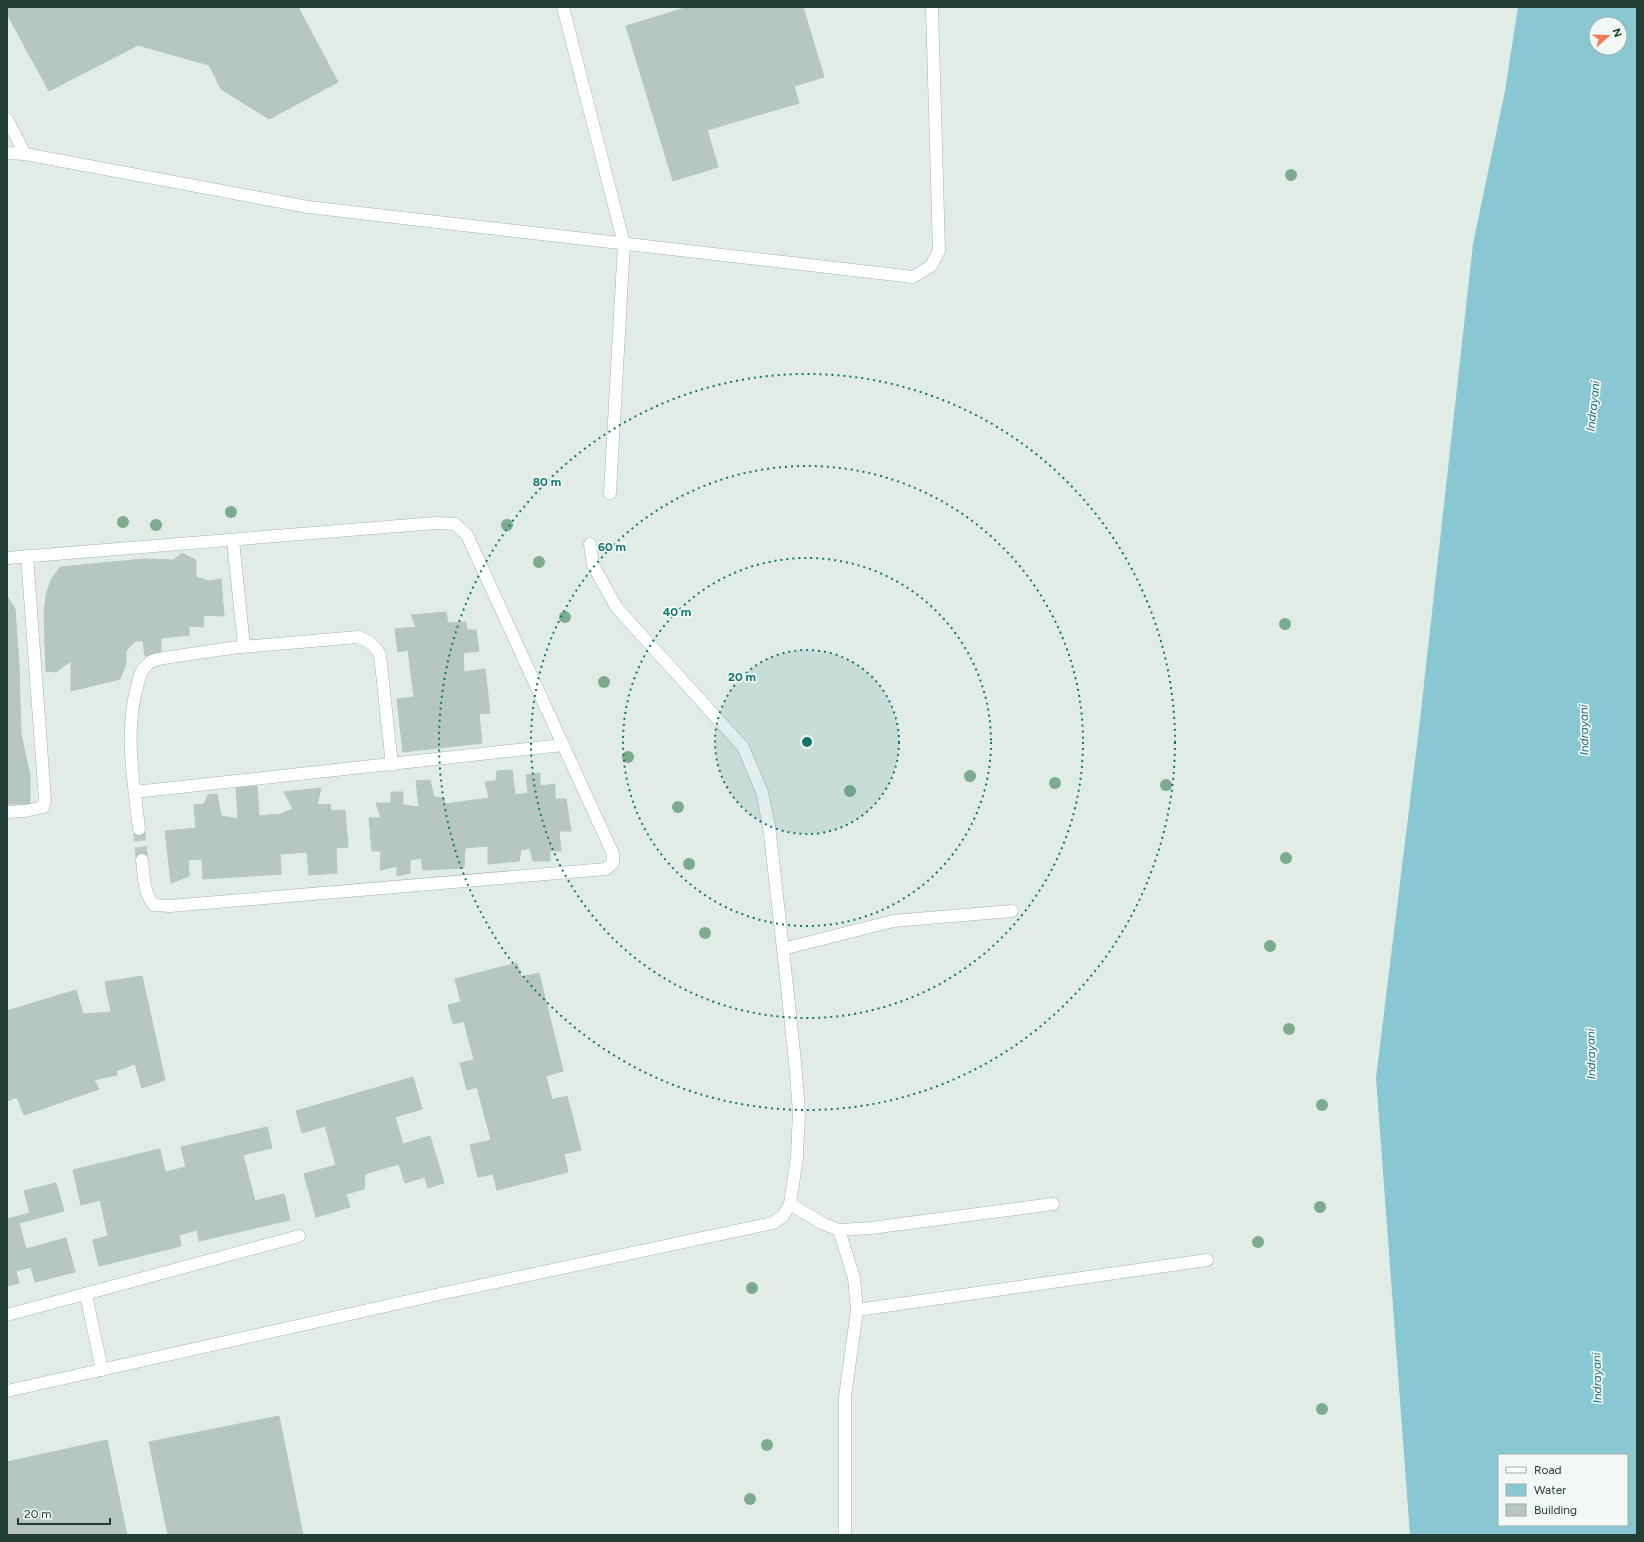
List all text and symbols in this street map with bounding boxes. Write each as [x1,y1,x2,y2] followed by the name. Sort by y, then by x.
[1588,16,1628,56] north arrow
[1609,27,1624,39] text: N
[1583,380,1603,432] water label: Indrayani
[533,475,561,489] text: 80 m
[598,540,626,554] text: 60 m
[663,605,691,619] text: 40 m
[728,670,756,684] text: 20 m
[1577,704,1591,756] water label: Indrayani
[800,735,814,749] centre of rings
[1584,1028,1598,1080] water label: Indrayani
[1590,1352,1604,1404] water label: Indrayani
[1498,1454,1628,1526] legend
[1534,1463,1562,1477] text: Road
[1534,1483,1566,1497] text: Water
[18,1500,110,1526] scale bar
[1534,1503,1577,1517] text: Building
[24,1507,52,1521] text: 20 m

